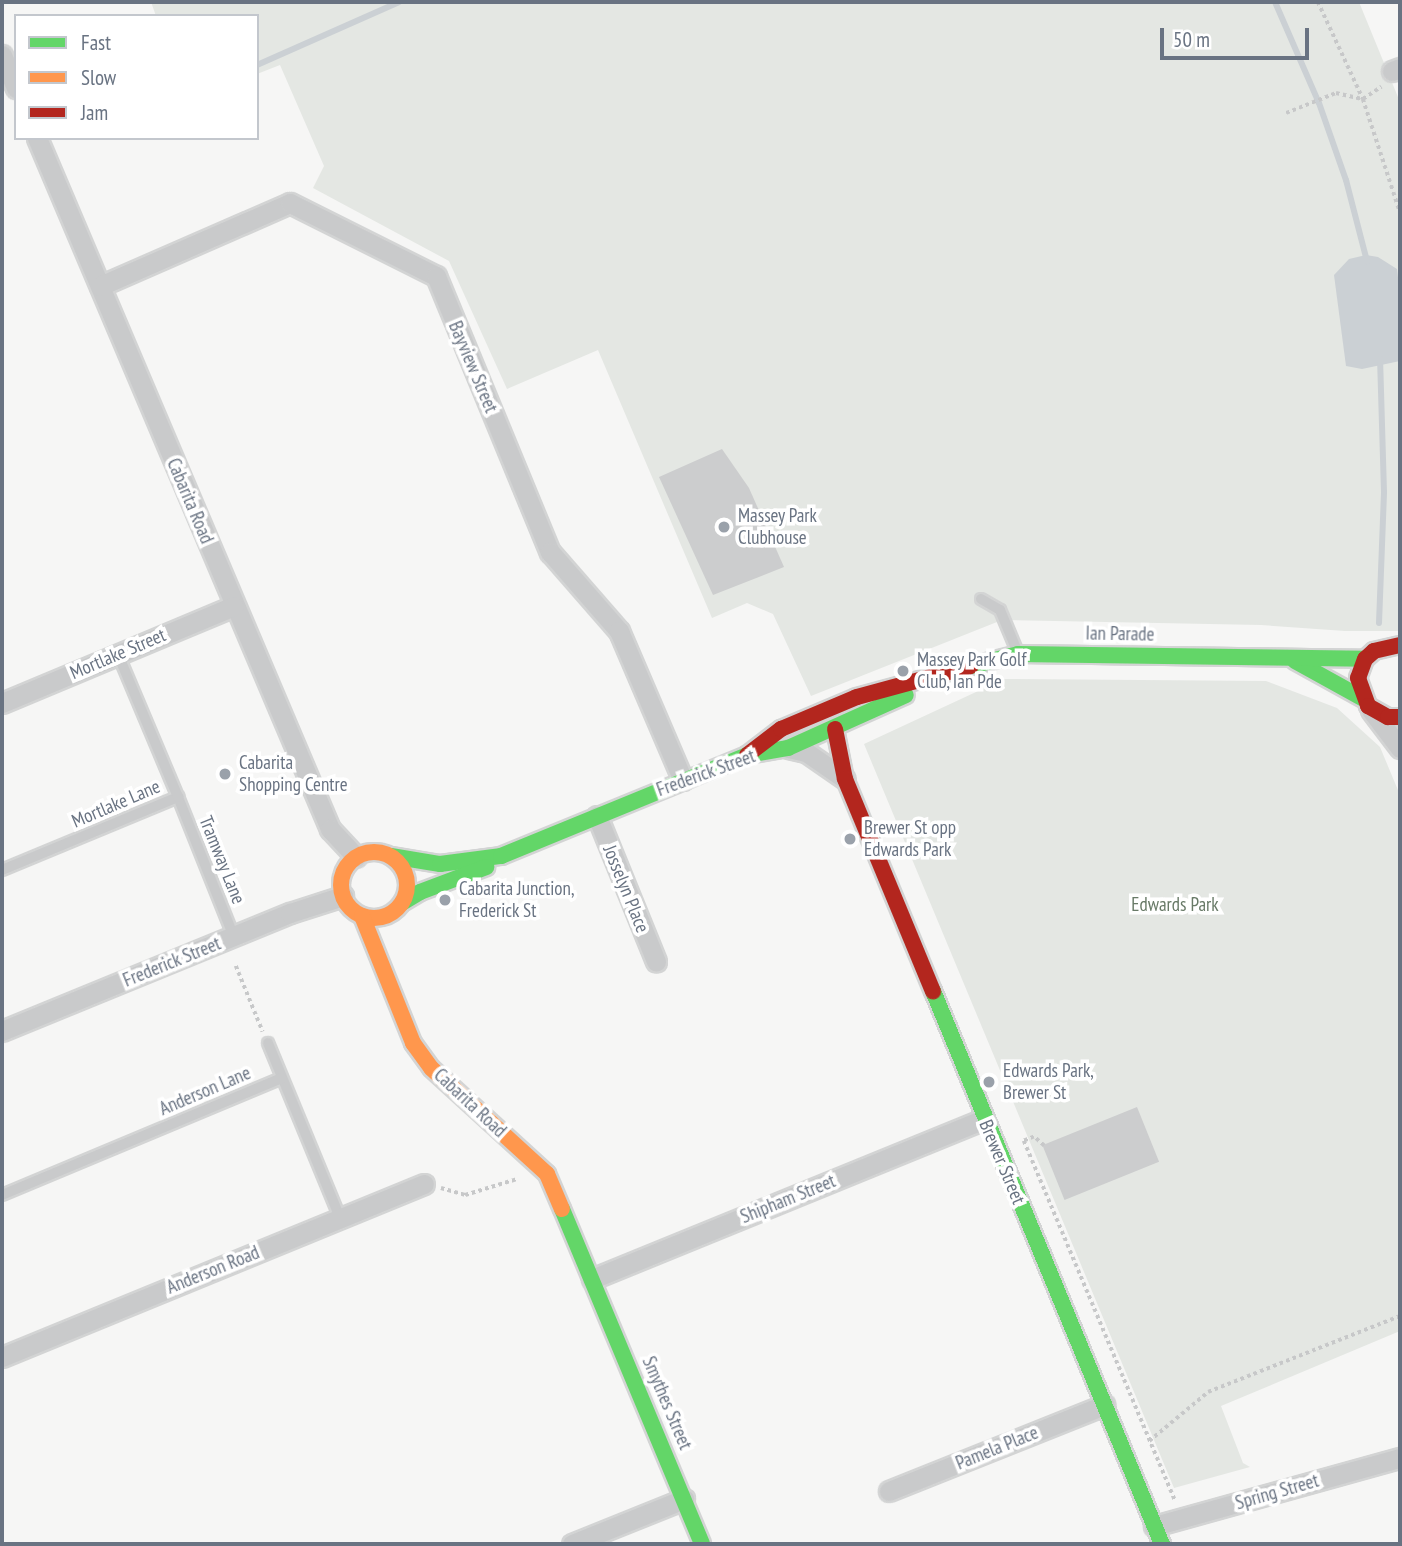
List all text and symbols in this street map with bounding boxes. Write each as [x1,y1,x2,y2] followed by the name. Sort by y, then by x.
[14,14,259,140] legend
[1164,14,1313,58] scale bar
[1173,26,1210,53] text: 50 m
[81,29,111,56] text: Fast
[81,64,116,91] text: Slow
[81,99,108,126] text: Jam
[443,318,503,416] street label: Bayview Street
[162,455,218,547] street label: Cabarita Road
[738,505,817,549] place label: Massey Park Clubhouse
[716,519,732,535] marker: Massey Park Clubhouse
[1085,622,1155,646] street label: Ian Parade
[67,624,169,684] street label: Mortlake Street
[917,649,1027,693] place label: Massey Park Golf Club, Ian Pde
[895,663,911,679] marker: Massey Park Golf Club, Ian Pde
[653,745,759,801] street label: Frederick Street
[239,752,348,796] place label: Cabarita Shopping Centre
[217,766,233,782] marker: Cabarita Shopping Centre
[68,775,164,833] street label: Mortlake Lane
[194,812,250,908] street label: Tramway Lane
[864,817,956,861] place label: Brewer St opp Edwards Park
[842,831,858,847] marker: Brewer St opp Edwards Park
[598,842,654,936] street label: Josselyn Place
[459,878,574,922] place label: Cabarita Junction, Frederick St
[437,892,453,908] marker: Cabarita Junction, Frederick St
[1131,894,1219,916] park label: Edwards Park
[120,932,224,992] street label: Frederick Street
[1003,1060,1094,1104] place label: Edwards Park, Brewer St
[156,1062,254,1120] street label: Anderson Lane
[429,1064,511,1142] street label: Cabarita Road
[981,1074,997,1090] marker: Edwards Park, Brewer St
[974,1116,1030,1208] street label: Brewer Street
[737,1170,839,1228] street label: Shipham Street
[163,1241,263,1299] street label: Anderson Road
[637,1353,697,1453] street label: Smythes Street
[952,1421,1042,1475] street label: Pamela Place
[1233,1469,1321,1515] street label: Spring Street

